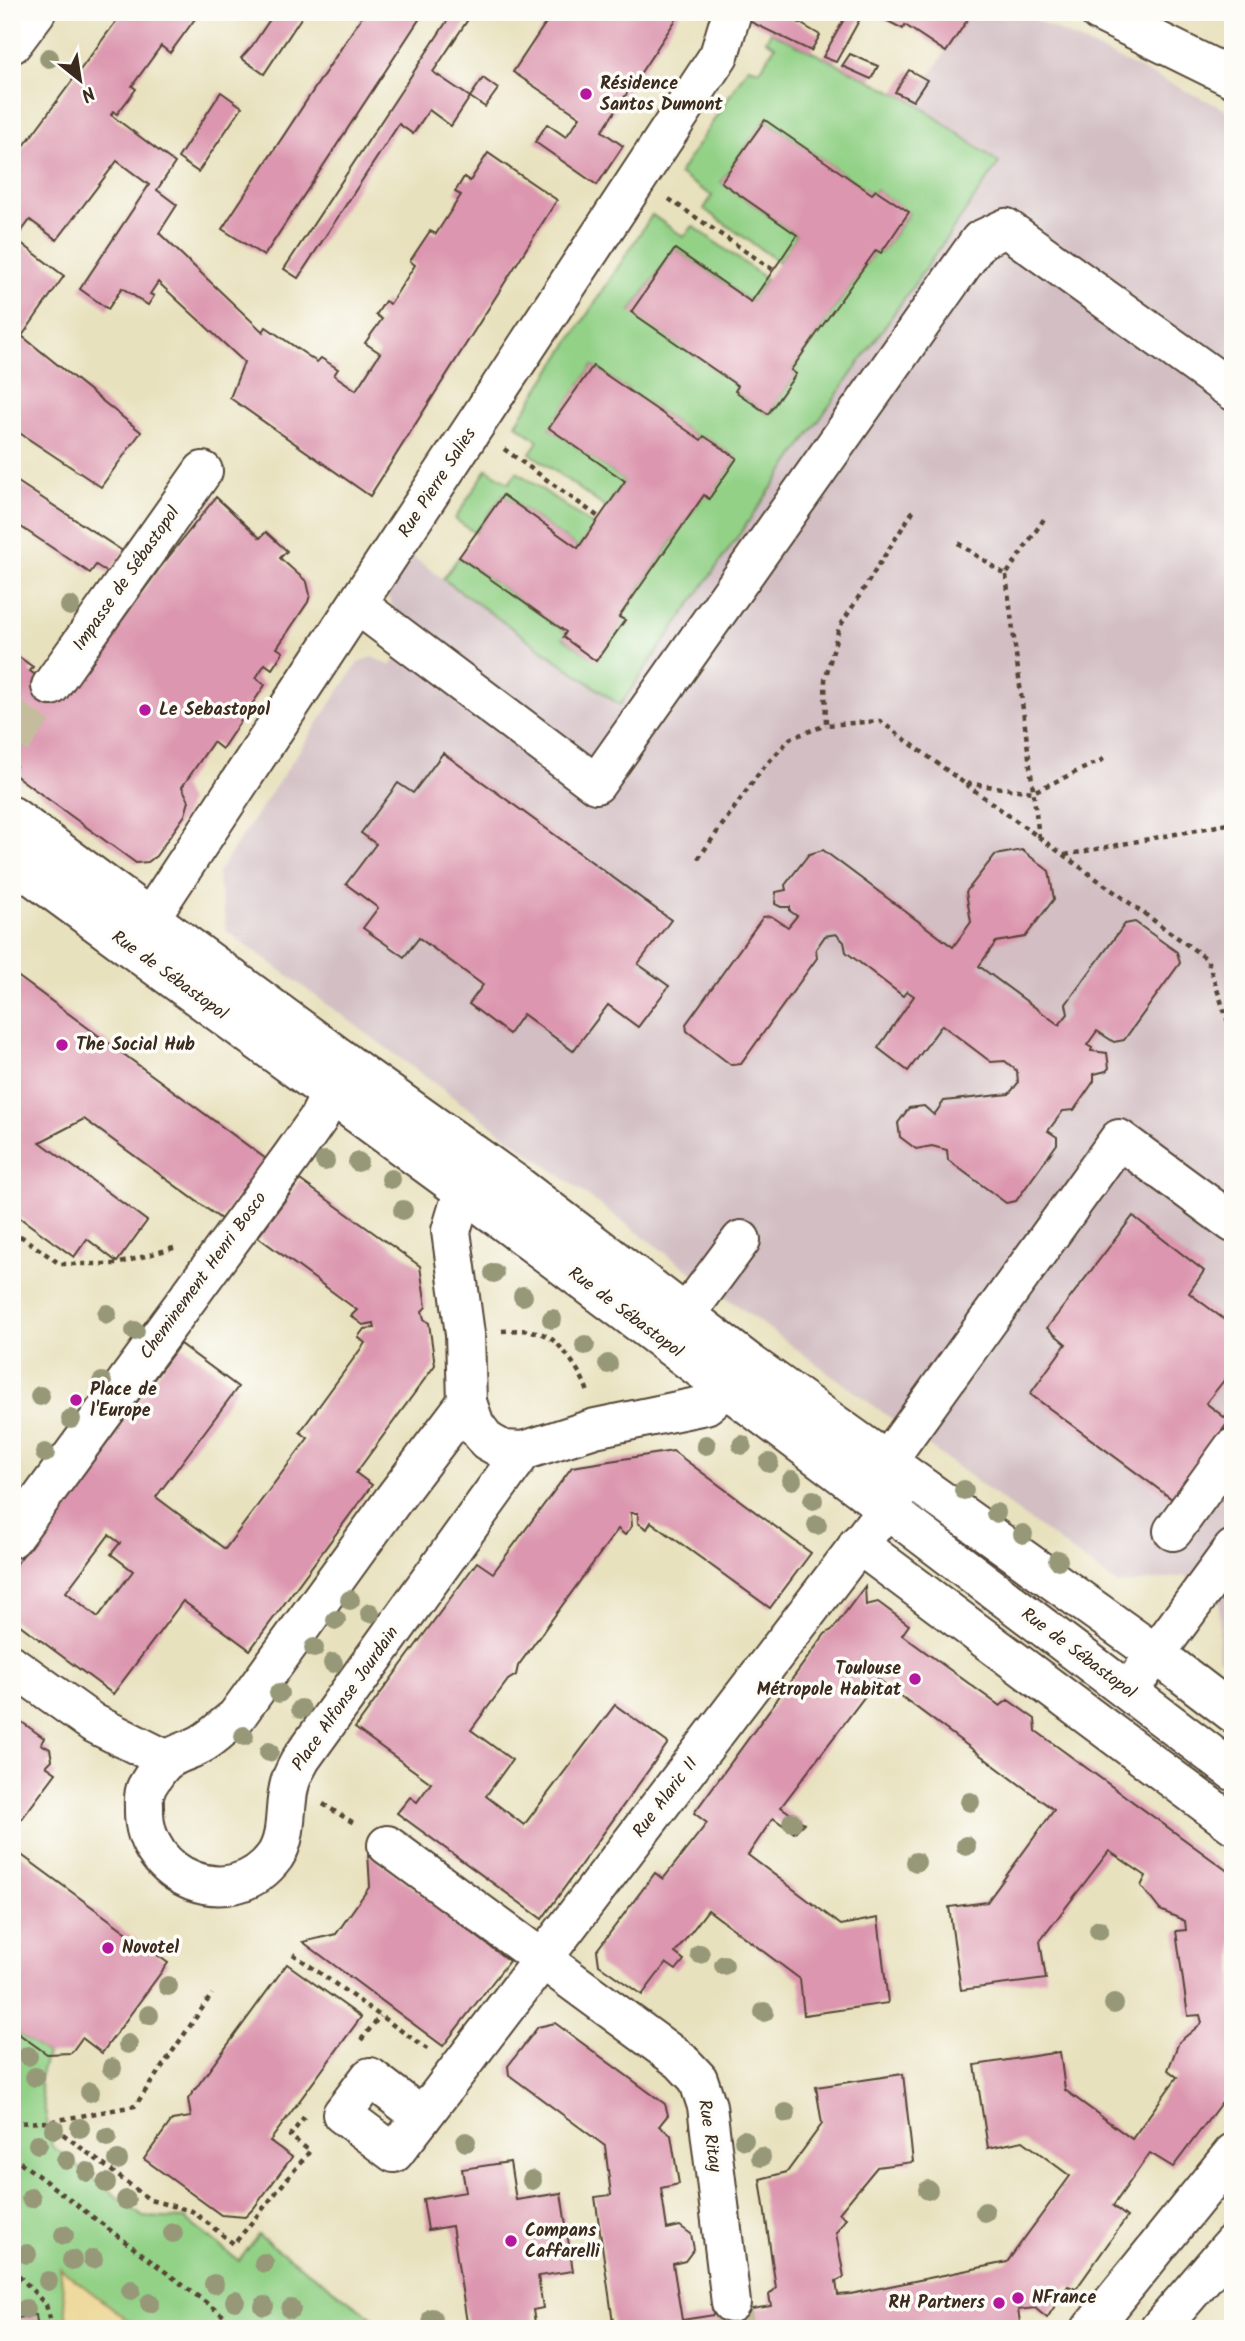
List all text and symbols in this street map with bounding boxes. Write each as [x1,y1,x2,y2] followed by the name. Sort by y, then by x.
[46,46,116,116] north arrow
[600,70,723,120] place label: Résidence Santos Dumont
[75,77,100,109] text: N
[578,86,594,102] marker: Résidence Santos Dumont
[391,422,485,544] street label: Rue Pierre Salies
[66,500,188,657] street label: Impasse de Sébastopol
[159,696,270,725] place label: Le Sebastopol
[137,702,153,718] marker: Le Sebastopol
[105,924,234,1029] street label: Rue de Sébastopol
[76,1031,195,1060] place label: The Social Hub
[54,1037,70,1053] marker: The Social Hub
[133,1186,275,1366] street label: Cheminement Henri Bosco
[561,1260,689,1366] street label: Rue de Sébastopol
[90,1376,157,1426] place label: Place de l'Europe
[68,1392,84,1408] marker: Place de l'Europe
[1014,1601,1142,1707] street label: Rue de Sébastopol
[285,1621,407,1777] street label: Place Alfonse Jourdain
[757,1655,902,1705] place label: Toulouse Métropole Habitat
[907,1671,923,1687] marker: Toulouse Métropole Habitat
[626,1751,706,1845] street label: Rue Alaric II
[122,1934,179,1963] place label: Novotel
[100,1940,116,1956] marker: Novotel
[689,2098,729,2175] street label: Rue Ritay
[525,2217,600,2267] place label: Compans Caffarelli
[503,2233,519,2249] marker: Compans Caffarelli
[1032,2284,1097,2313] place label: NFrance
[888,2289,986,2318] place label: RH Partners
[1010,2290,1026,2306] marker: NFrance
[991,2295,1007,2311] marker: RH Partners

